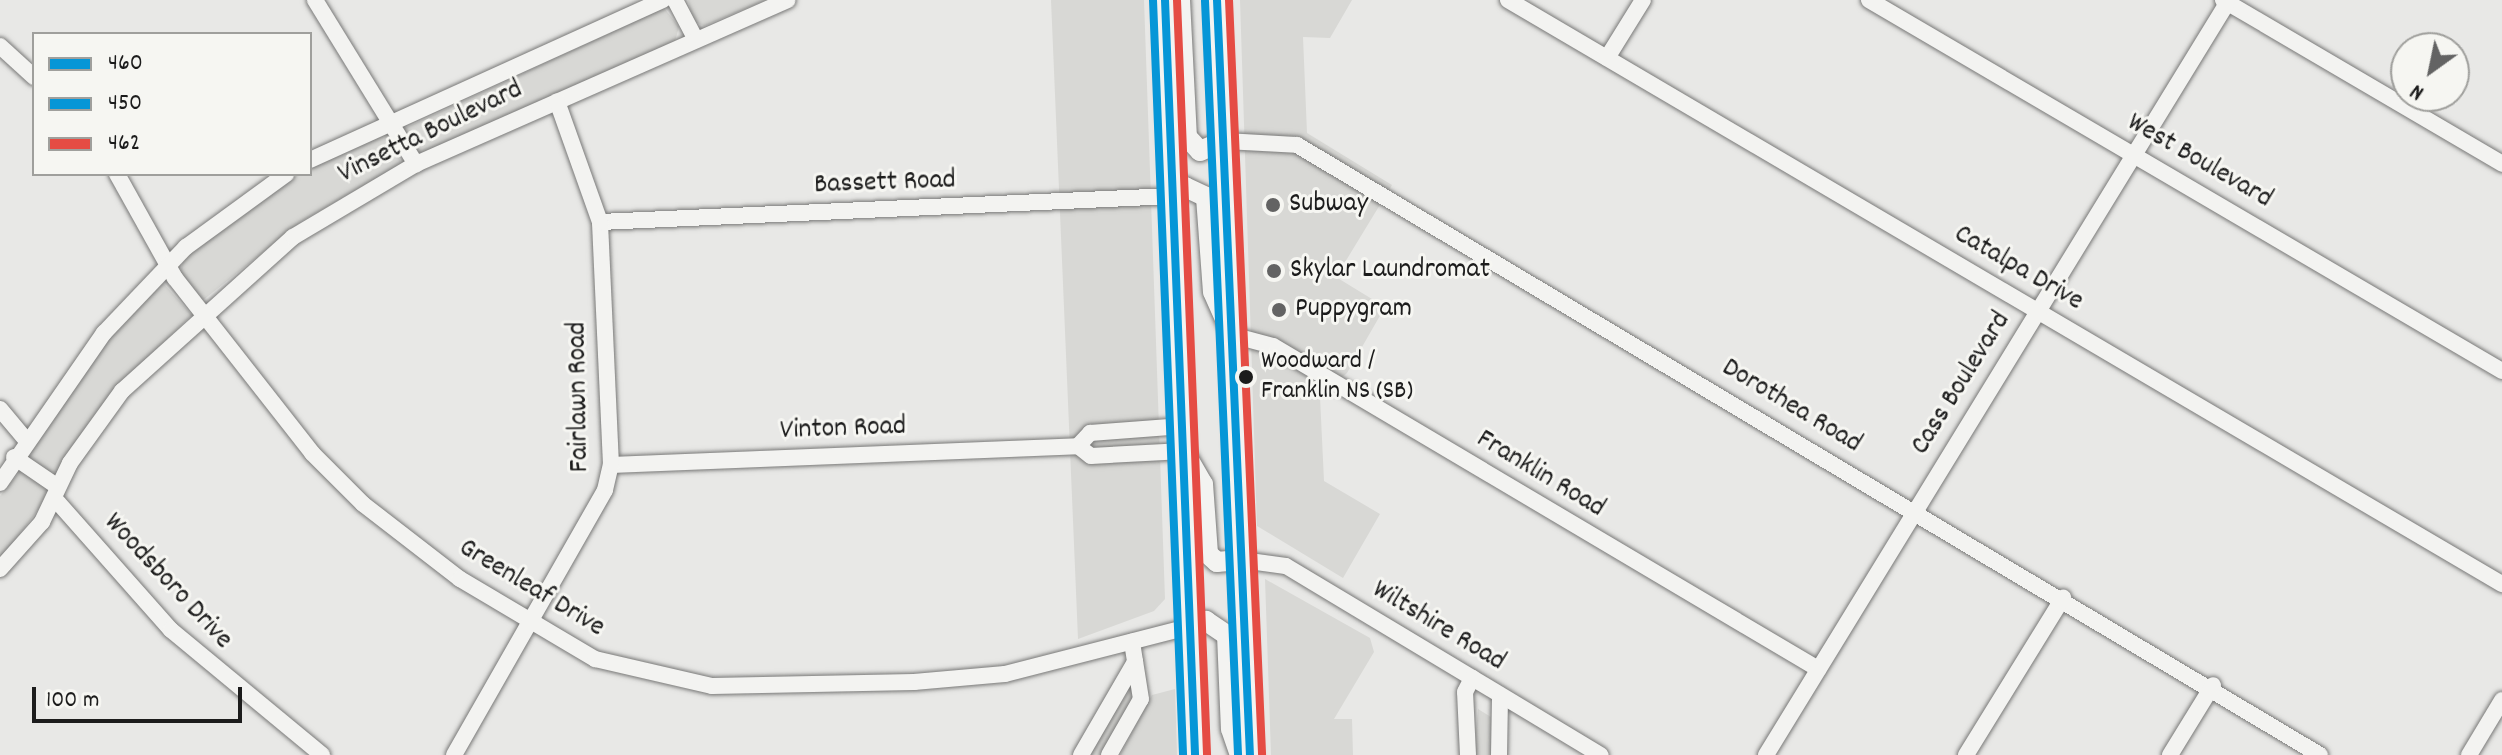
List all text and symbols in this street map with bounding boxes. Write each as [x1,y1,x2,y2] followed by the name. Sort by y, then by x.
[32,32,312,176] legend
[2390,32,2470,112] north arrow
[108,47,143,81] text: 460
[333,74,529,192] street label: Vinsetta Boulevard
[2405,75,2431,107] text: N
[108,87,142,121] text: 450
[2120,107,2278,217] street label: West Boulevard
[108,127,140,161] text: 462
[814,165,956,203] street label: Bassett Road
[1289,188,1368,222] place label: Subway
[1264,196,1282,214] marker: Subway
[1947,219,2089,319] street label: Catalpa Drive
[1290,254,1490,288] place label: Skylar Laundromat
[1265,262,1283,280] marker: Skylar Laundromat
[1295,293,1412,327] place label: Puppygram
[1270,301,1288,319] marker: Puppygram
[1905,306,2019,462] street label: Cass Boulevard
[562,321,598,473] street label: Fairlawn Road
[1261,346,1413,408] place label: Woodward / Franklin NS (SB)
[1715,352,1867,462] street label: Dorothea Road
[1238,369,1254,385] marker: Woodward / Franklin NS (SB)
[779,411,907,449] street label: Vinton Road
[1470,424,1610,526] street label: Franklin Road
[95,507,239,657] street label: Woodsboro Drive
[452,532,610,646] street label: Greenleaf Drive
[1365,574,1511,680] street label: Wiltshire Road
[36,671,246,721] scale bar
[46,684,99,718] text: 100 m

